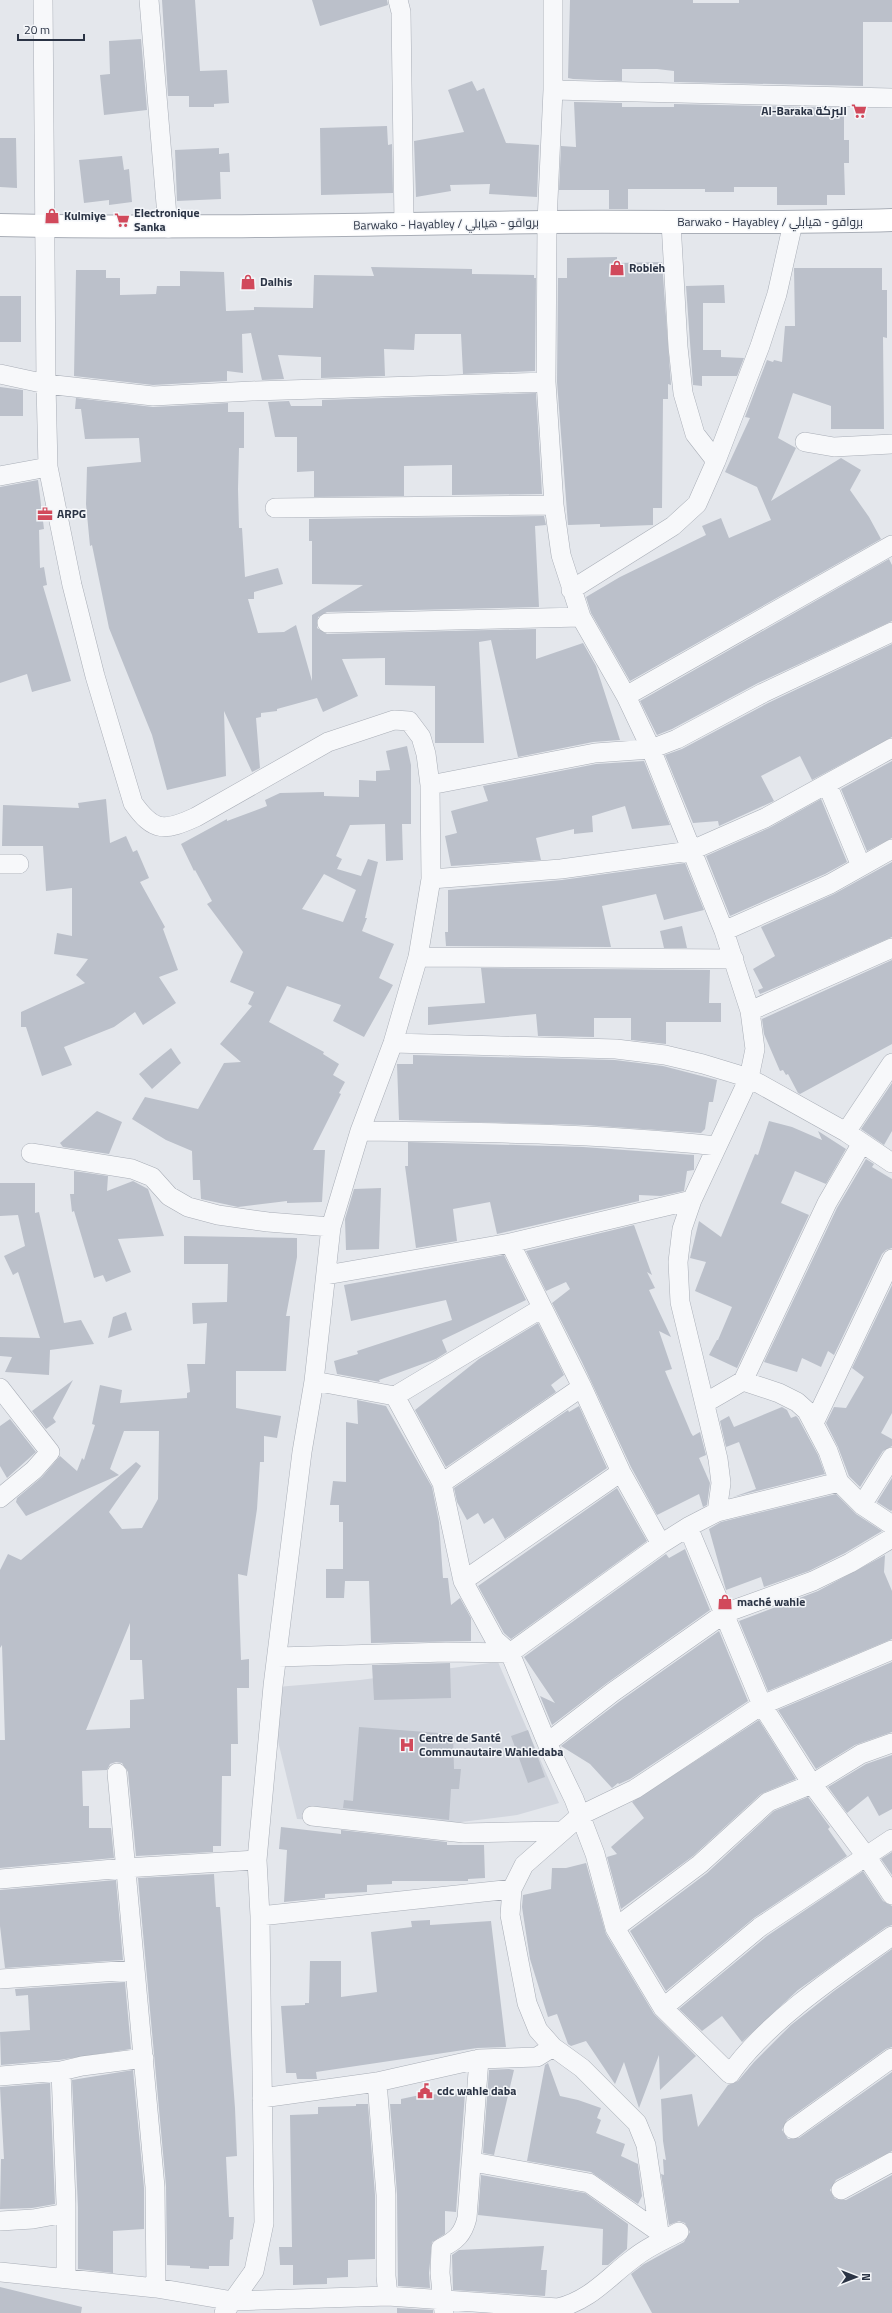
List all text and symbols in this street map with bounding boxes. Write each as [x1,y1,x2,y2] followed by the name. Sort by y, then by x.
[18,16,84,42] scale bar
[24,20,50,39] text: 20 m
[761,101,847,120] place label: Al-Baraka البركة
[850,102,868,120] supermarket icon: Al-Baraka البركة
[134,203,200,236] place label: Electronique Sanka
[64,206,106,225] place label: Kulmiye
[43,207,61,225] shop icon: Kulmiye
[113,211,131,229] supermarket icon: Electronique Sanka
[353,212,539,236] street label: Barwako - Hayabley / برواقو - هيابلي
[677,212,863,232] street label: Barwako - Hayabley / برواقو - هيابلي
[629,258,665,277] place label: Robleh
[608,259,626,277] shop icon: Robleh
[260,272,293,291] place label: Dalhis
[239,273,257,291] shop icon: Dalhis
[57,504,86,523] place label: ARPG
[36,505,54,523] office icon: ARPG
[737,1592,805,1611] place label: maché wahle
[716,1593,734,1611] shop icon: maché wahle
[419,1728,563,1761] place label: Centre de Santé Communautaire Wahledaba
[398,1736,416,1754] hospital icon: Centre de Santé Communautaire Wahledaba
[437,2081,516,2100] place label: cdc wahle daba
[416,2082,434,2100] public building icon: cdc wahle daba
[836,2257,876,2297] north arrow
[858,2273,874,2281] text: N

